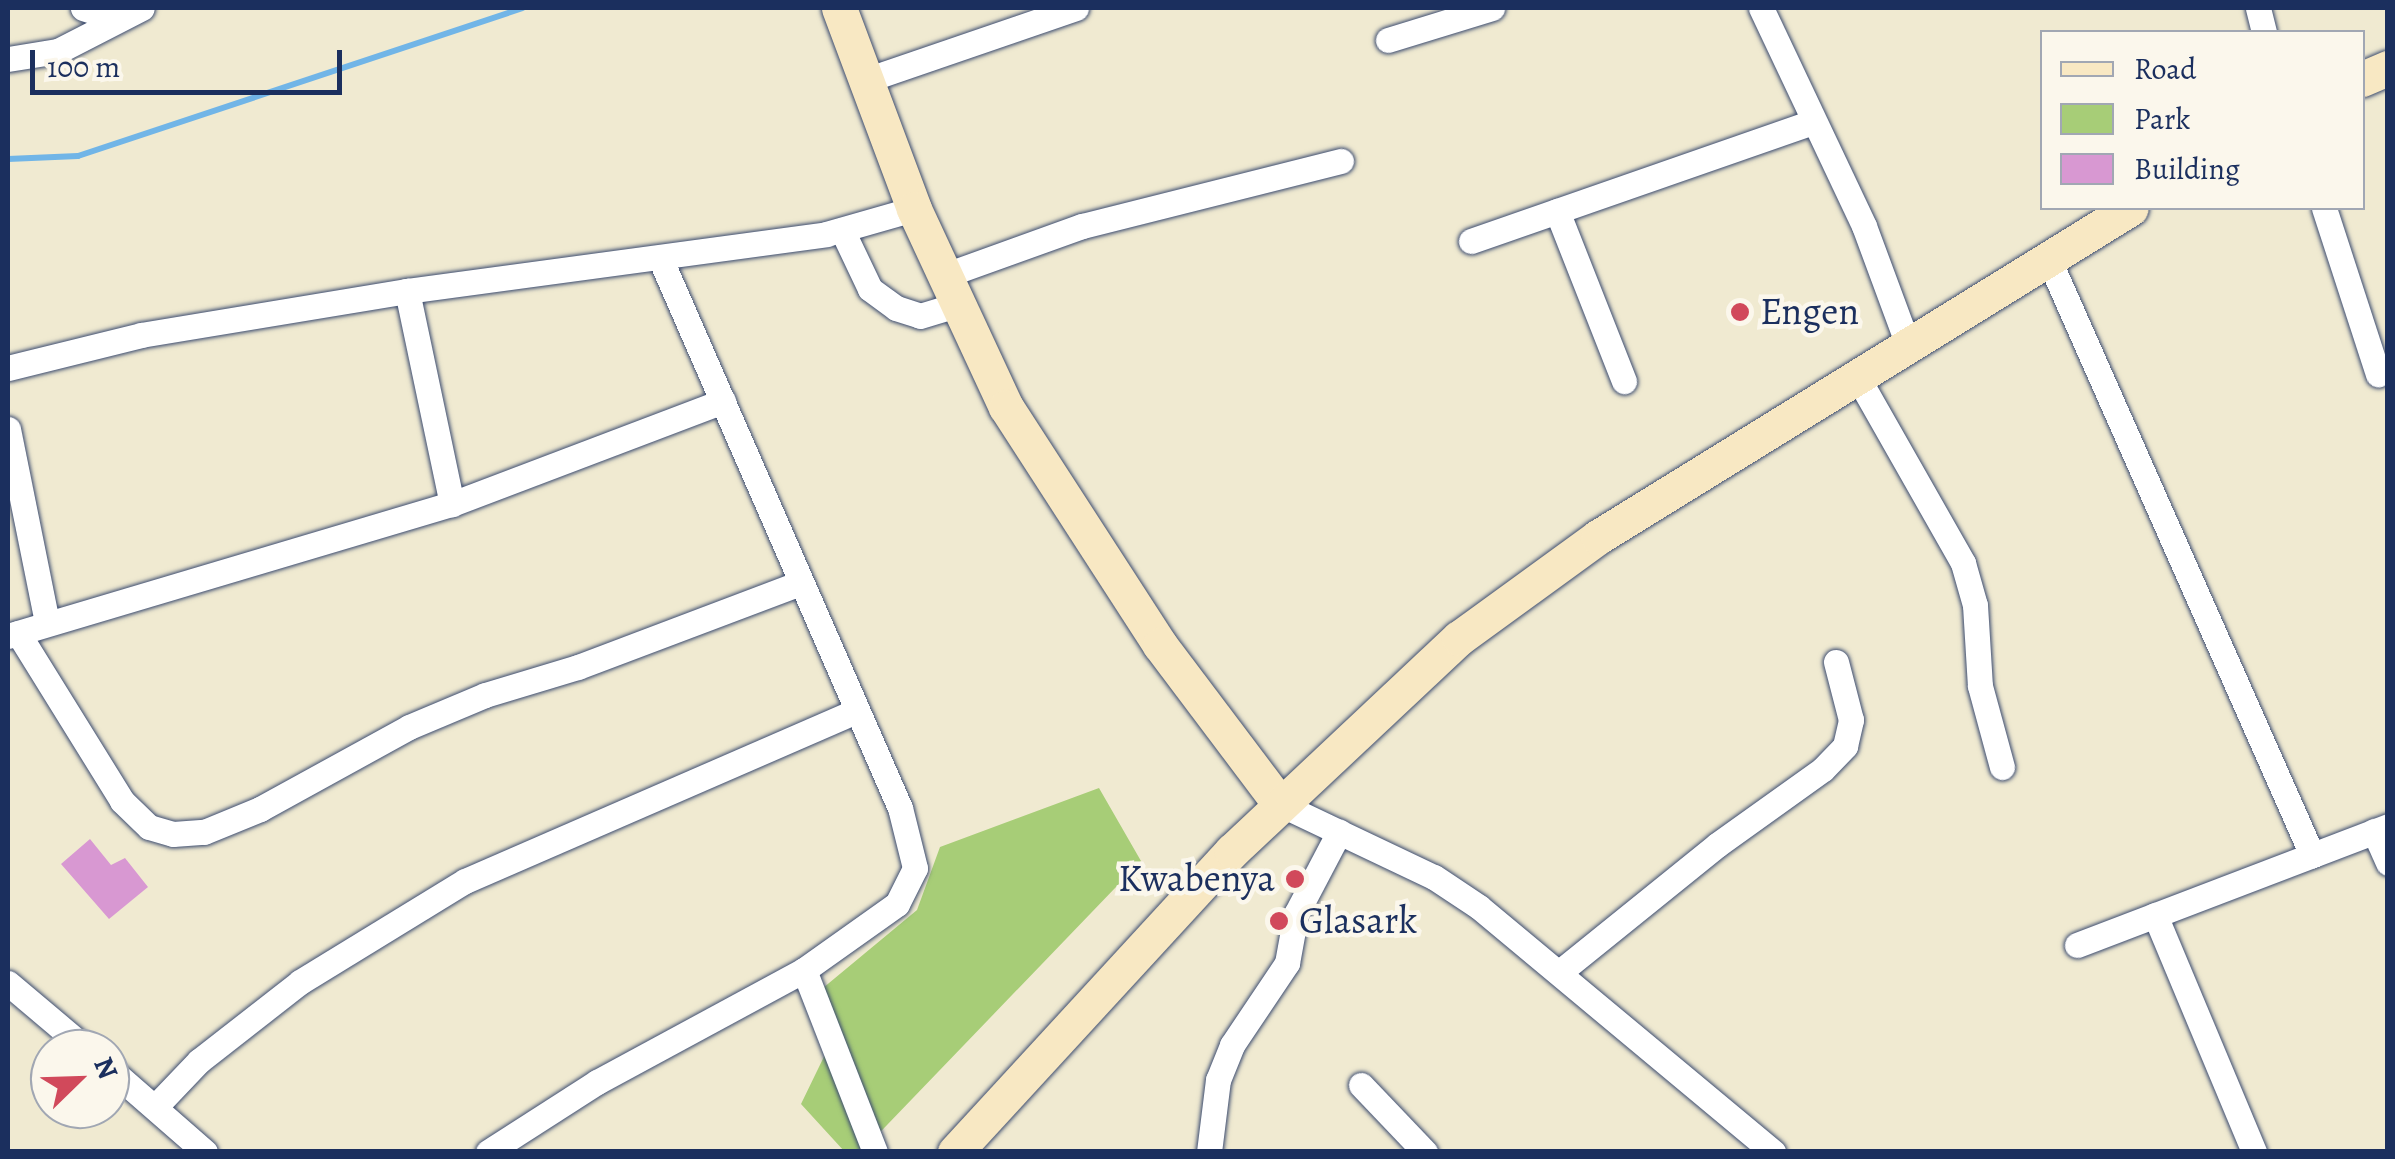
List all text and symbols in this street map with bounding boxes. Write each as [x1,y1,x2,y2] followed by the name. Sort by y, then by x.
[35,30,348,92] scale bar
[2040,30,2365,210] legend
[47,47,120,87] text: 100 m
[2134,49,2196,89] text: Road
[2134,99,2190,139] text: Park
[2134,149,2240,189] text: Building
[1760,289,1859,335] place label: Engen
[1729,301,1751,323] marker: Engen
[1118,856,1275,902] place label: Kwabenya
[1284,868,1306,890] marker: Kwabenya
[1299,898,1417,944] place label: Glasark
[1268,910,1290,932] marker: Glasark
[30,1029,130,1129] north arrow
[84,1051,127,1085] text: N

